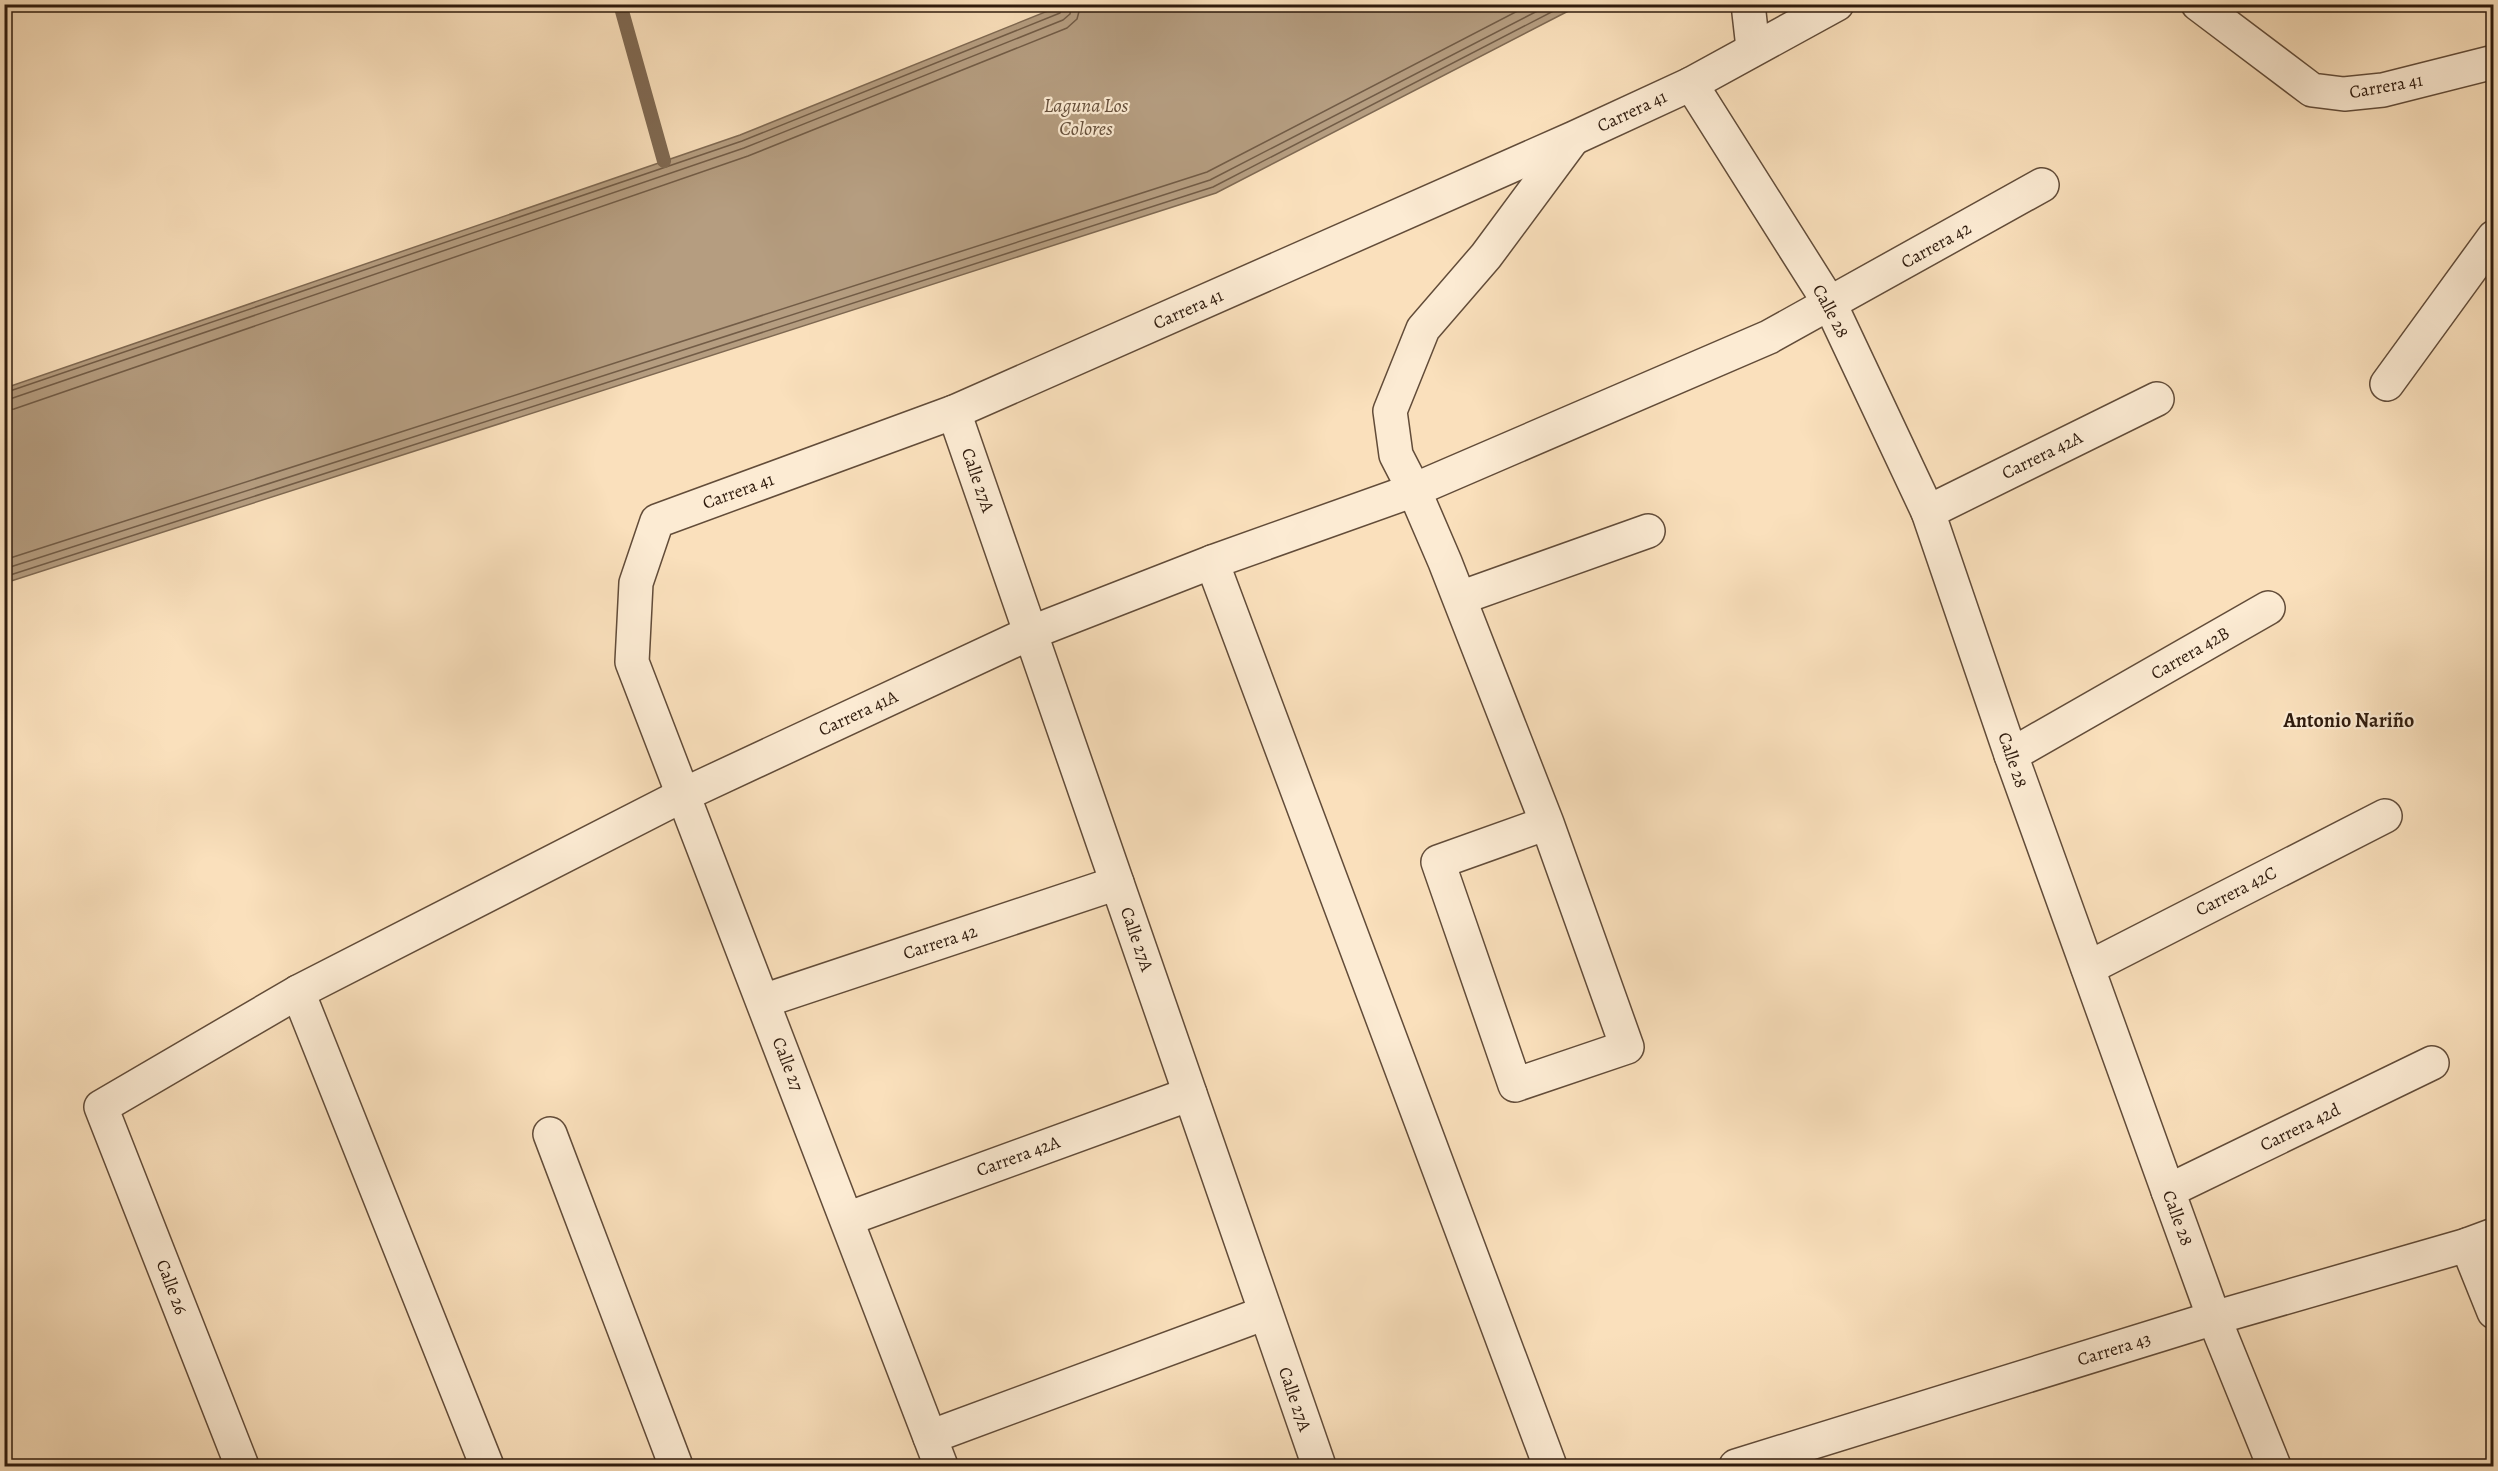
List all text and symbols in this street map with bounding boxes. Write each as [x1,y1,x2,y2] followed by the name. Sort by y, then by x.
[2347,68,2425,104] street label: Carrera 41
[1593,84,1671,138] street label: Carrera 41
[1044,92,1129,142] water label: Laguna Los Colores
[1897,216,1976,274] street label: Carrera 42
[1807,280,1855,342] street label: Calle 28
[1149,283,1227,335] street label: Carrera 41
[1998,425,2087,485] street label: Carrera 42A
[956,445,1000,516] street label: Calle 27A
[699,467,777,515] street label: Carrera 41
[2146,621,2234,685] street label: Carrera 42B
[814,684,902,742] street label: Carrera 41A
[2283,707,2414,734] district label: Antonio Nariño
[1992,729,2034,791] street label: Calle 28
[2191,860,2281,922] street label: Carrera 42C
[1115,904,1159,975] street label: Calle 27A
[900,919,981,965] street label: Carrera 42
[767,1033,809,1095] street label: Calle 27
[2256,1097,2344,1157] street label: Carrera 42d
[973,1130,1064,1182] street label: Carrera 42A
[2157,1187,2199,1249] street label: Calle 28
[151,1256,193,1318] street label: Calle 26
[2074,1326,2154,1372] street label: Carrera 43
[1273,1364,1317,1435] street label: Calle 27A

